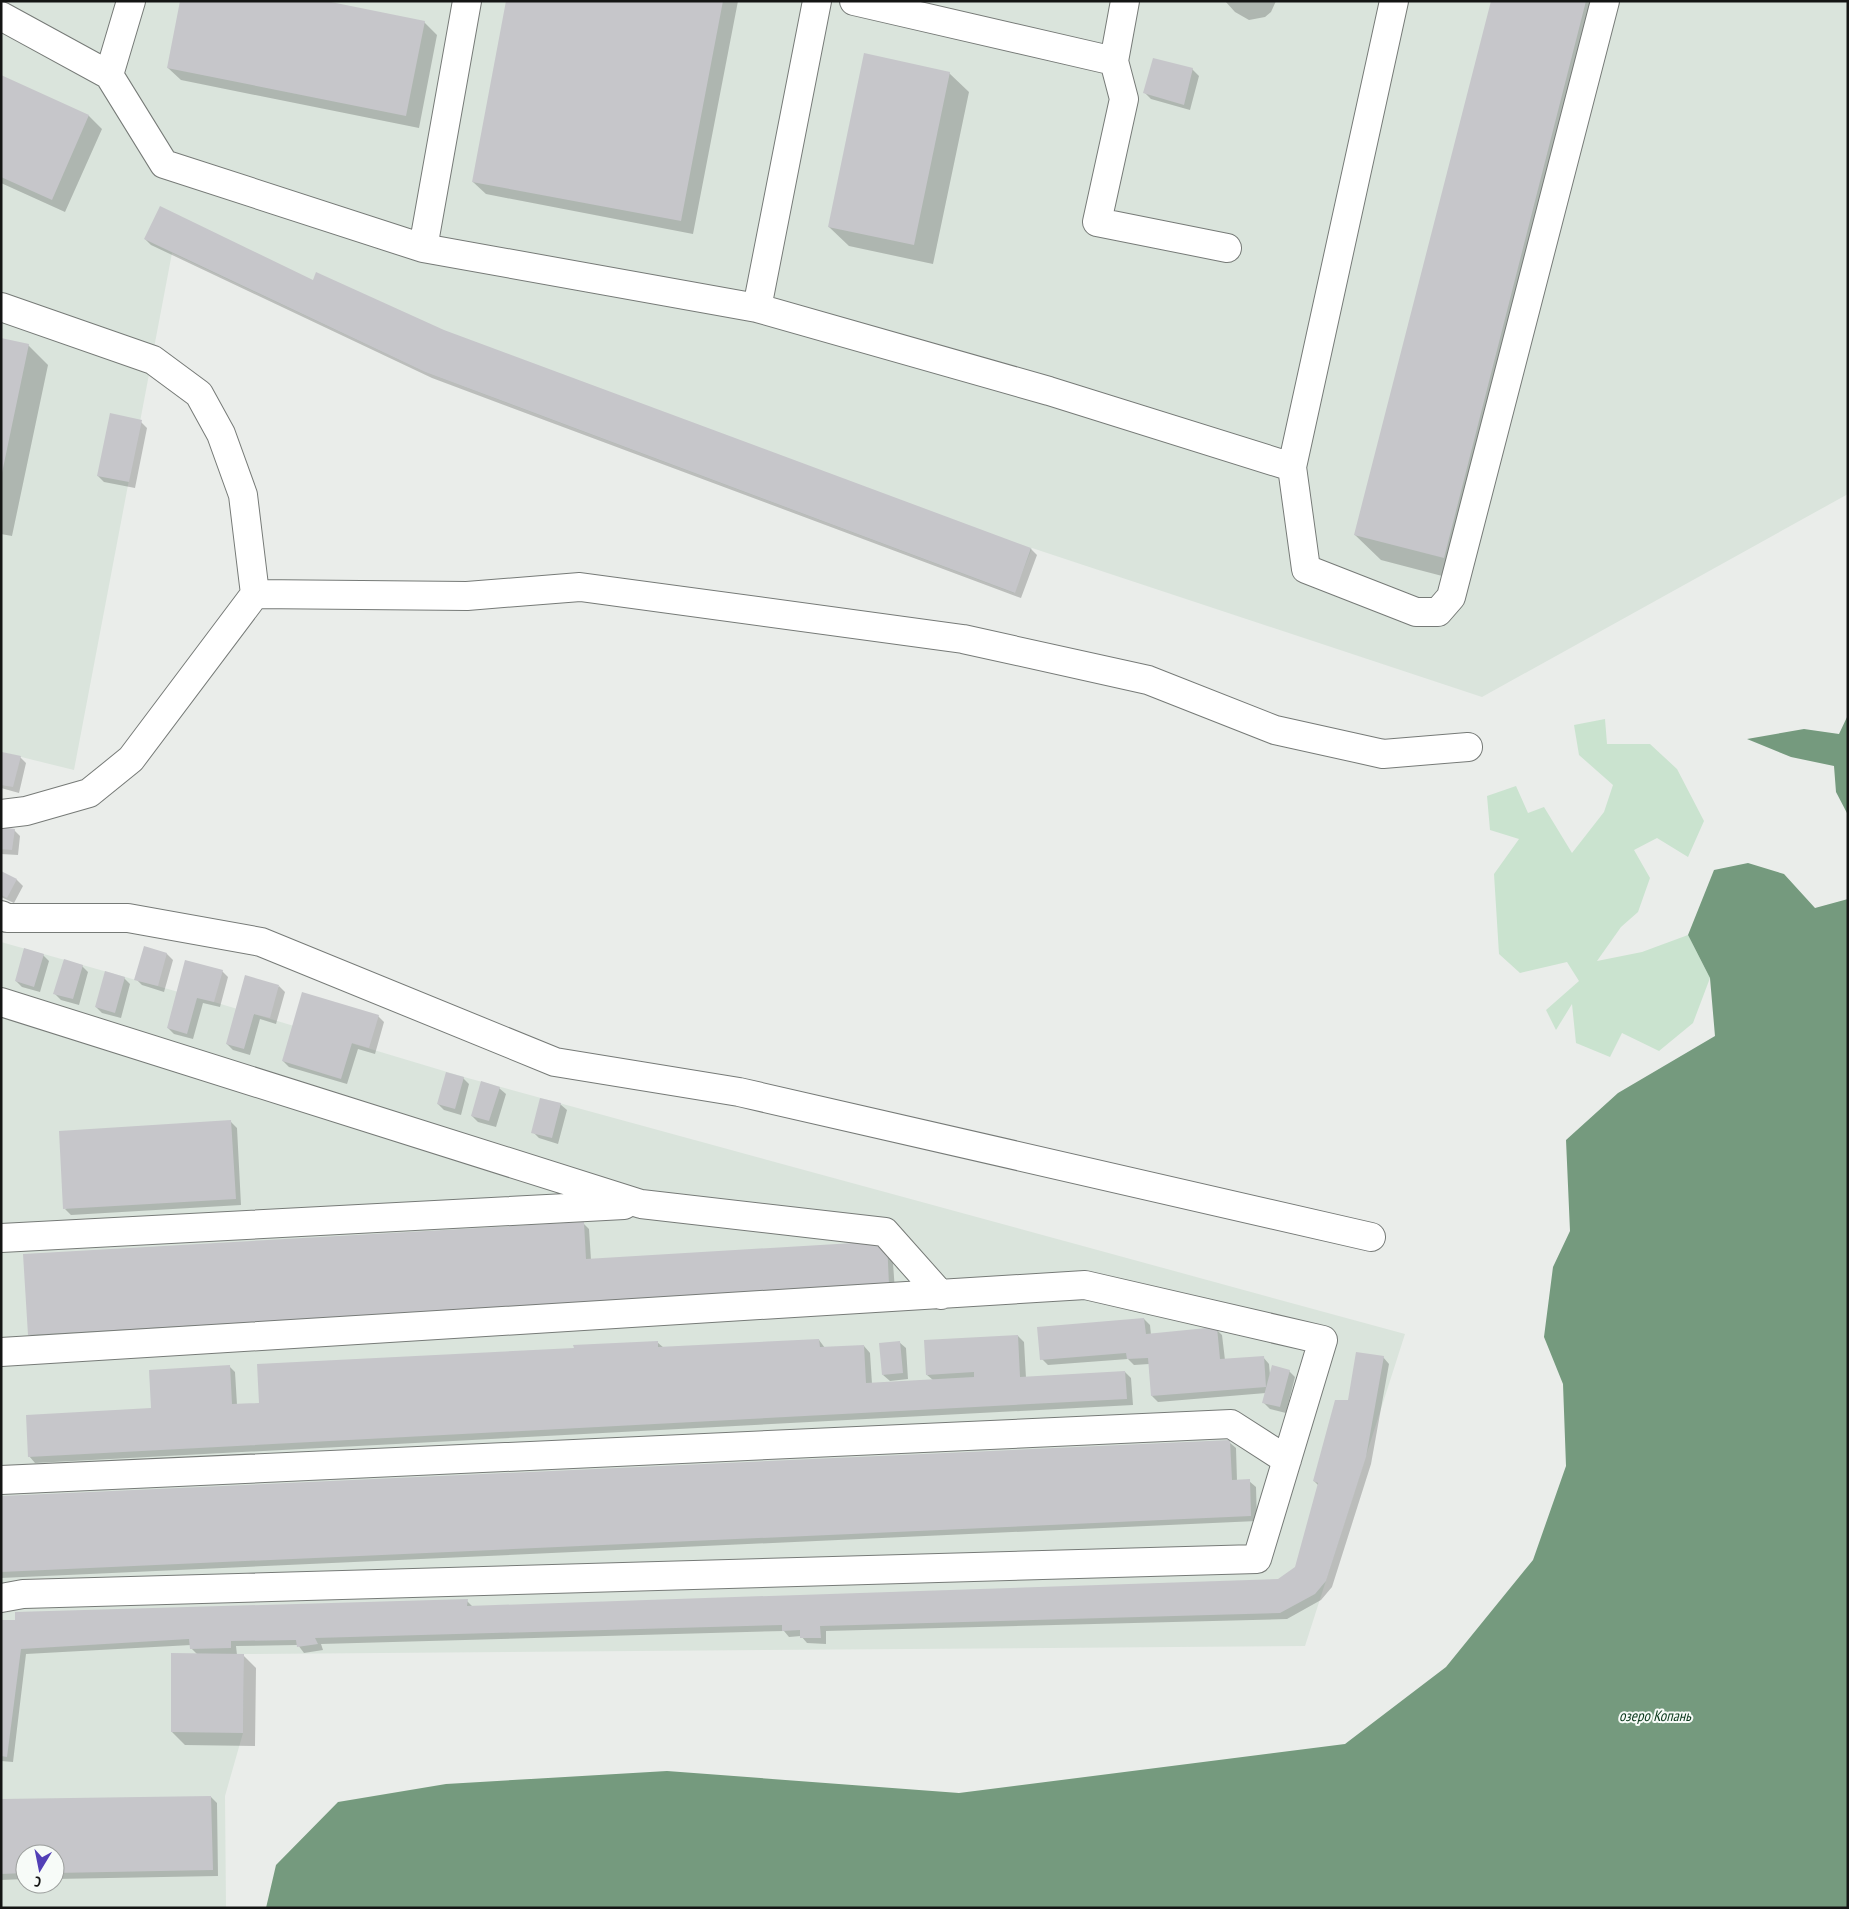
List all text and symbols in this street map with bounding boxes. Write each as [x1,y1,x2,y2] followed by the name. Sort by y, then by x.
[1619,1706,1692,1725] water label: озеро Копань
[15,1844,65,1894] north arrow
[32,1872,42,1891] text: С

